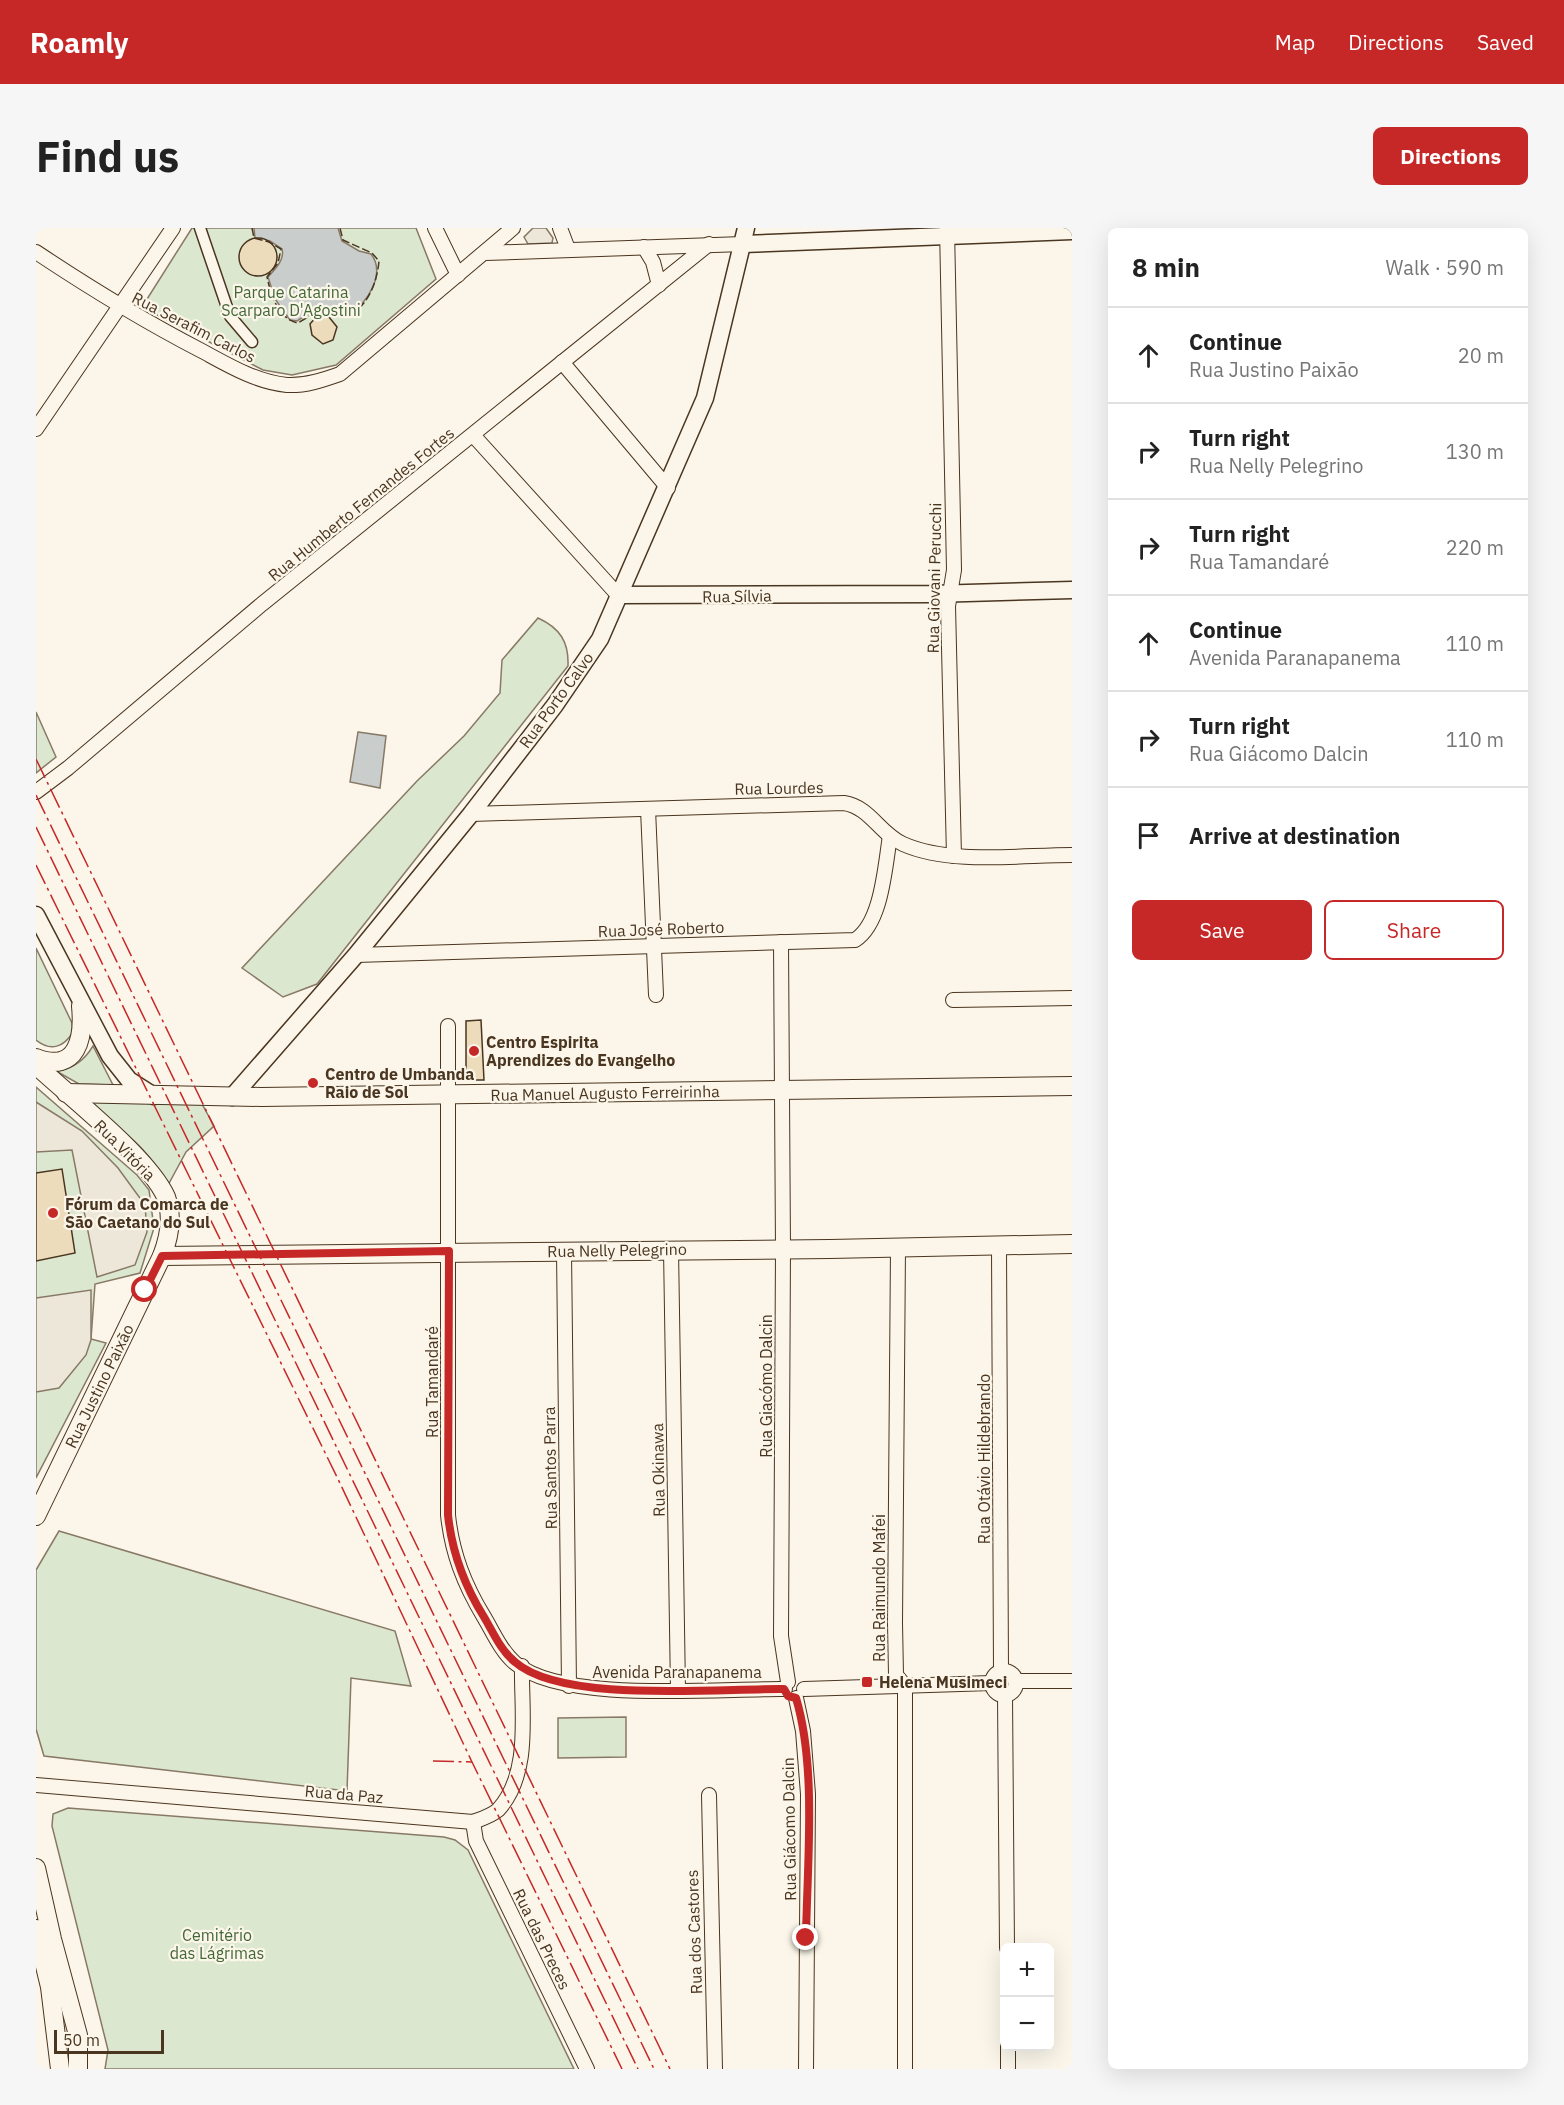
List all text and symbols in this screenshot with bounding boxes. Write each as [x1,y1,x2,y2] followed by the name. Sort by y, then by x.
[30,24,128,61] text: Roamly
[1275,28,1315,56] text: Map
[1348,28,1444,56] text: Directions
[1477,28,1534,56] text: Saved
[1373,127,1528,185] button: Directions
[36,129,179,184] text: Find us
[1132,250,1200,284] text: 8 min
[1386,254,1504,281] text: Walk · 590 m
[221,282,361,320] park label: Parque Catarina Scarparo D'Agostini
[129,287,259,367] street label: Rua Serafim Carlos
[1189,327,1282,356] text: Continue
[1132,339,1165,372] icon: ahead
[1458,342,1504,369] text: 20 m
[1189,356,1359,383] text: Rua Justino Paixão
[264,423,458,585] street label: Rua Humberto Fernandes Fortes
[1189,423,1290,452] text: Turn right
[1132,435,1165,468] icon: right
[1446,438,1504,465] text: 130 m
[1189,452,1364,479] text: Rua Nelly Pelegrino
[923,502,945,654] street label: Rua Giovani Perucchi
[1189,519,1290,548] text: Turn right
[1132,531,1165,564] icon: right
[1446,534,1504,561] text: 220 m
[1189,548,1329,575] text: Rua Tamandaré
[702,585,772,607] street label: Rua Sílvia
[1189,615,1282,644] text: Continue
[1132,627,1165,660] icon: ahead
[1446,630,1504,657] text: 110 m
[1189,644,1401,671] text: Avenida Paranapanema
[515,648,597,752] street label: Rua Porto Calvo
[1189,711,1290,740] text: Turn right
[1132,723,1165,756] icon: right
[1446,726,1504,753] text: 110 m
[1189,740,1369,767] text: Rua Giácomo Dalcin
[734,777,824,799] street label: Rua Lourdes
[1132,819,1165,852] icon: arrive
[1189,821,1400,850] text: Arrive at destination
[1132,900,1312,960] button: Save
[1324,900,1504,960] button: Share
[597,917,725,941] street label: Rua José Roberto
[486,1032,675,1070] place label: Centro Espirita Aprendizes do Evangelho
[467,1044,481,1058] marker: Centro Espirita Aprendizes do Evangelho
[325,1064,474,1102] place label: Centro de Umbanda Raio de Sol
[306,1076,320,1090] marker: Centro de Umbanda Raio de Sol
[490,1081,720,1105] street label: Rua Manuel Augusto Ferreirinha
[90,1115,160,1185] street label: Rua Vitória
[65,1194,229,1232] place label: Fórum da Comarca de São Caetano do Sul
[46,1206,60,1220] marker: Fórum da Comarca de São Caetano do Sul
[547,1239,687,1261] street label: Rua Nelly Pelegrino
[131,1276,157,1302] route start
[756,1314,776,1458] street label: Rua Giacómo Dalcin
[60,1321,138,1451] street label: Rua Justino Paixão
[422,1326,442,1438] street label: Rua Tamandaré
[974,1374,994,1544] street label: Rua Otávio Hildebrando
[539,1406,561,1530] street label: Rua Santos Parra
[647,1423,669,1517] street label: Rua Okinawa
[869,1514,889,1662] street label: Rua Raimundo Mafei
[592,1662,762,1682] street label: Avenida Paranapanema
[879,1672,1007,1692] place label: Helena Musimeci
[860,1675,874,1689] marker: Helena Musimeci
[778,1757,800,1901] street label: Rua Giácomo Dalcin
[304,1781,384,1807] street label: Rua da Paz
[682,1869,706,1995] street label: Rua dos Castores
[509,1885,575,1993] street label: Rua das Preces
[792,1924,818,1950] route end
[170,1925,264,1963] park label: Cemitério das Lágrimas
[1000,1943,1054,2051] map controls
[1000,1943,1054,1997] button: +
[1000,1997,1054,2051] button: −
[54,2027,164,2054] scale bar
[63,2030,100,2050] text: 50 m

